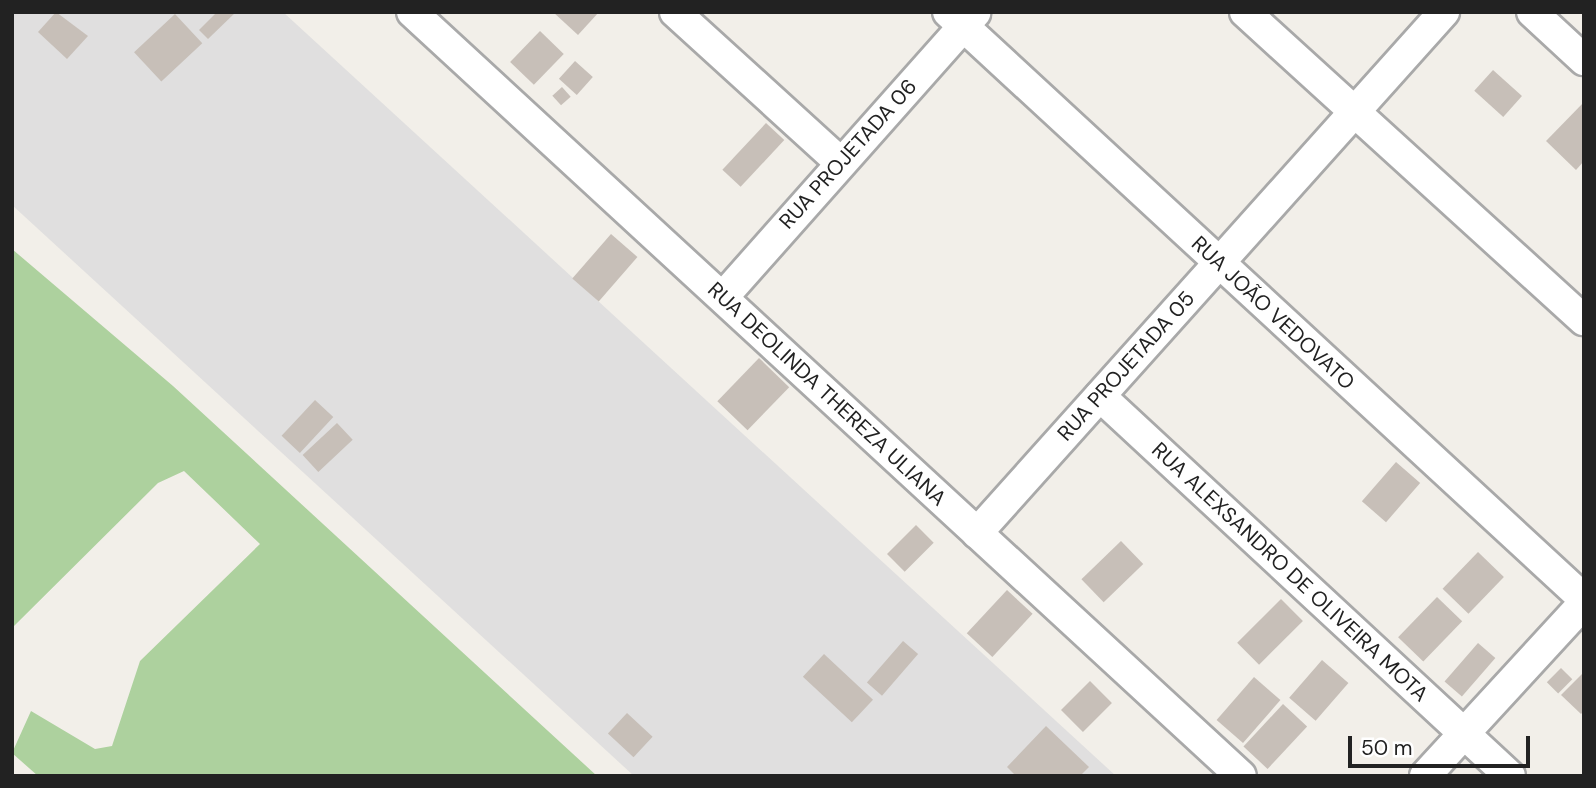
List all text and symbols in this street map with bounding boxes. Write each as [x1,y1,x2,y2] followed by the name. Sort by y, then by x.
[774,74,922,234] street label: RUA PROJETADA 06
[1186,231,1360,395] street label: RUA JOÃO VEDOVATO
[703,277,951,511] street label: RUA DEOLINDA THEREZA ULIANA
[1052,286,1200,446] street label: RUA PROJETADA 05
[1147,437,1433,707] street label: RUA ALEXSANDRO DE OLIVEIRA MOTA
[1351,722,1533,766] scale bar
[1361,734,1412,762] text: 50 m

